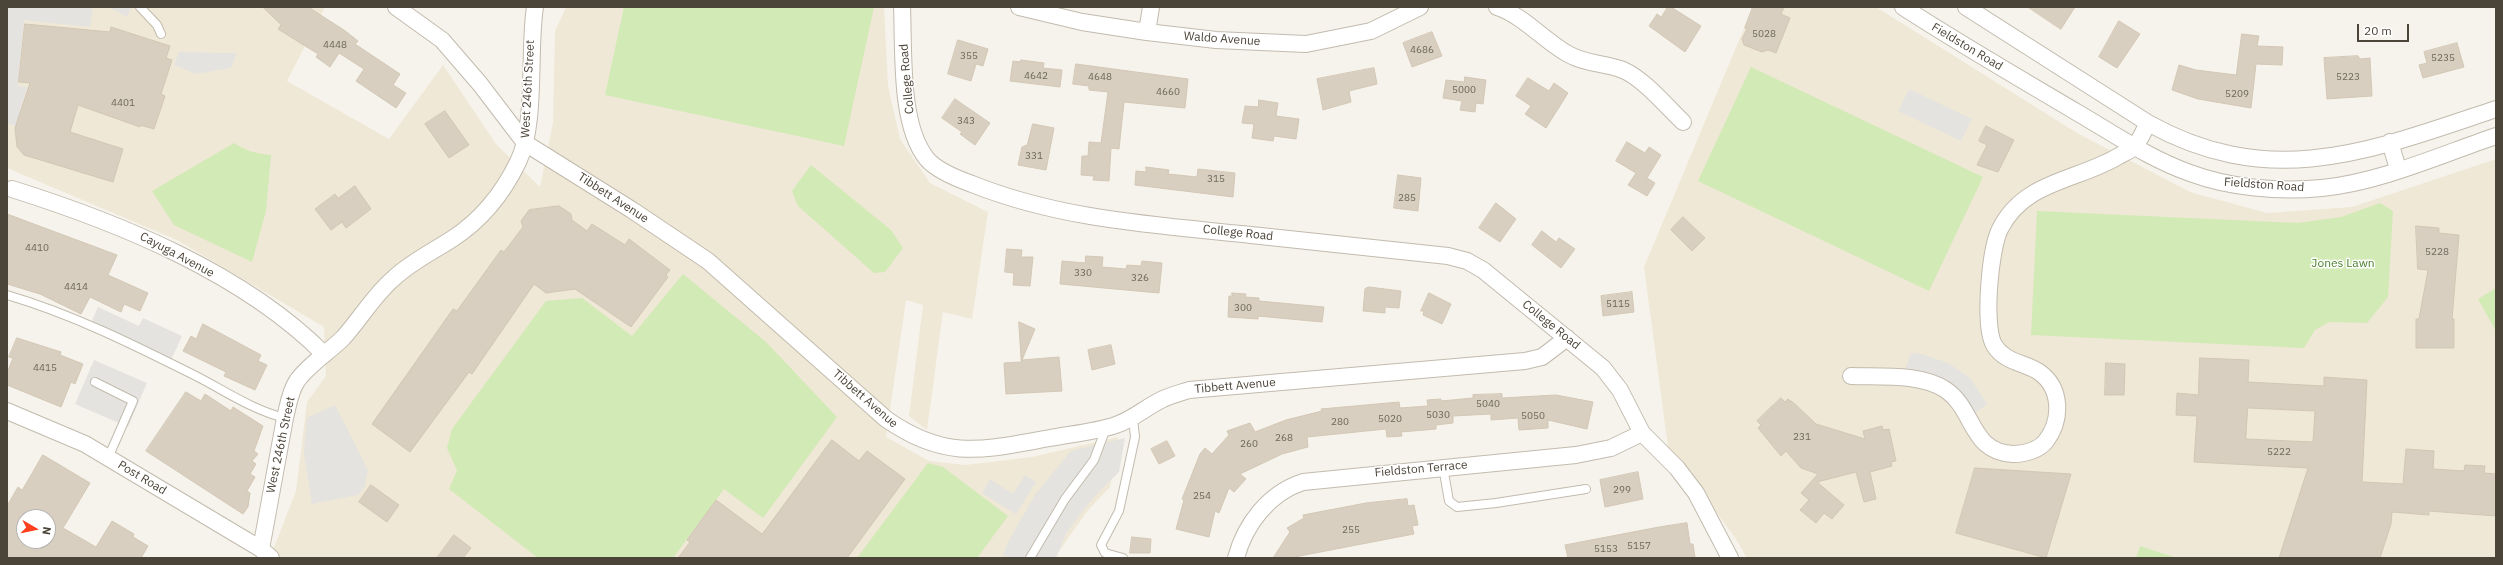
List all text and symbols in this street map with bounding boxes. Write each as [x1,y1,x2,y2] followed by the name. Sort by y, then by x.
[2359,16,2411,42] scale bar
[1929,20,2005,74] street label: Fieldston Road
[2364,23,2392,38] text: 20 m
[1752,28,1776,40] house number: 5028
[1183,29,1261,49] street label: Waldo Avenue
[323,39,347,51] house number: 4448
[518,40,538,138] street label: West 246th Street
[897,43,917,115] street label: College Road
[1410,44,1434,56] house number: 4686
[960,50,978,62] house number: 355
[2431,52,2455,64] house number: 5235
[1024,70,1048,82] house number: 4642
[1088,71,1112,83] house number: 4648
[2336,71,2360,83] house number: 5223
[1452,84,1476,96] house number: 5000
[1156,86,1180,98] house number: 4660
[2225,88,2249,100] house number: 5209
[111,97,135,109] house number: 4401
[957,115,975,127] house number: 343
[1025,150,1043,162] house number: 331
[575,170,651,226] street label: Tibbett Avenue
[1207,173,1225,185] house number: 315
[2223,175,2305,195] street label: Fieldston Road
[1398,192,1416,204] house number: 285
[1202,222,1274,244] street label: College Road
[137,229,217,281] street label: Cayuga Avenue
[25,242,49,254] house number: 4410
[2425,246,2449,258] house number: 5228
[2311,257,2375,271] park label: Jones Lawn
[1074,267,1092,279] house number: 330
[1131,272,1149,284] house number: 326
[64,281,88,293] house number: 4414
[1519,297,1583,353] street label: College Road
[1606,298,1630,310] house number: 5115
[1234,302,1252,314] house number: 300
[33,362,57,374] house number: 4415
[829,367,901,431] street label: Tibbett Avenue
[1194,375,1276,397] street label: Tibbett Avenue
[264,395,298,495] street label: West 246th Street
[1476,398,1500,410] house number: 5040
[1426,409,1450,421] house number: 5030
[1521,410,1545,422] house number: 5050
[1378,413,1402,425] house number: 5020
[1331,416,1349,428] house number: 280
[1793,431,1811,443] house number: 231
[1275,432,1293,444] house number: 268
[1240,438,1258,450] house number: 260
[2267,446,2291,458] house number: 5222
[115,458,169,498] street label: Post Road
[1374,458,1468,480] street label: Fieldston Terrace
[1613,484,1631,496] house number: 299
[1193,490,1211,502] house number: 254
[16,509,56,549] north arrow
[1342,524,1360,536] house number: 255
[39,526,54,536] text: N
[1627,540,1651,552] house number: 5157
[1594,543,1618,555] house number: 5153

